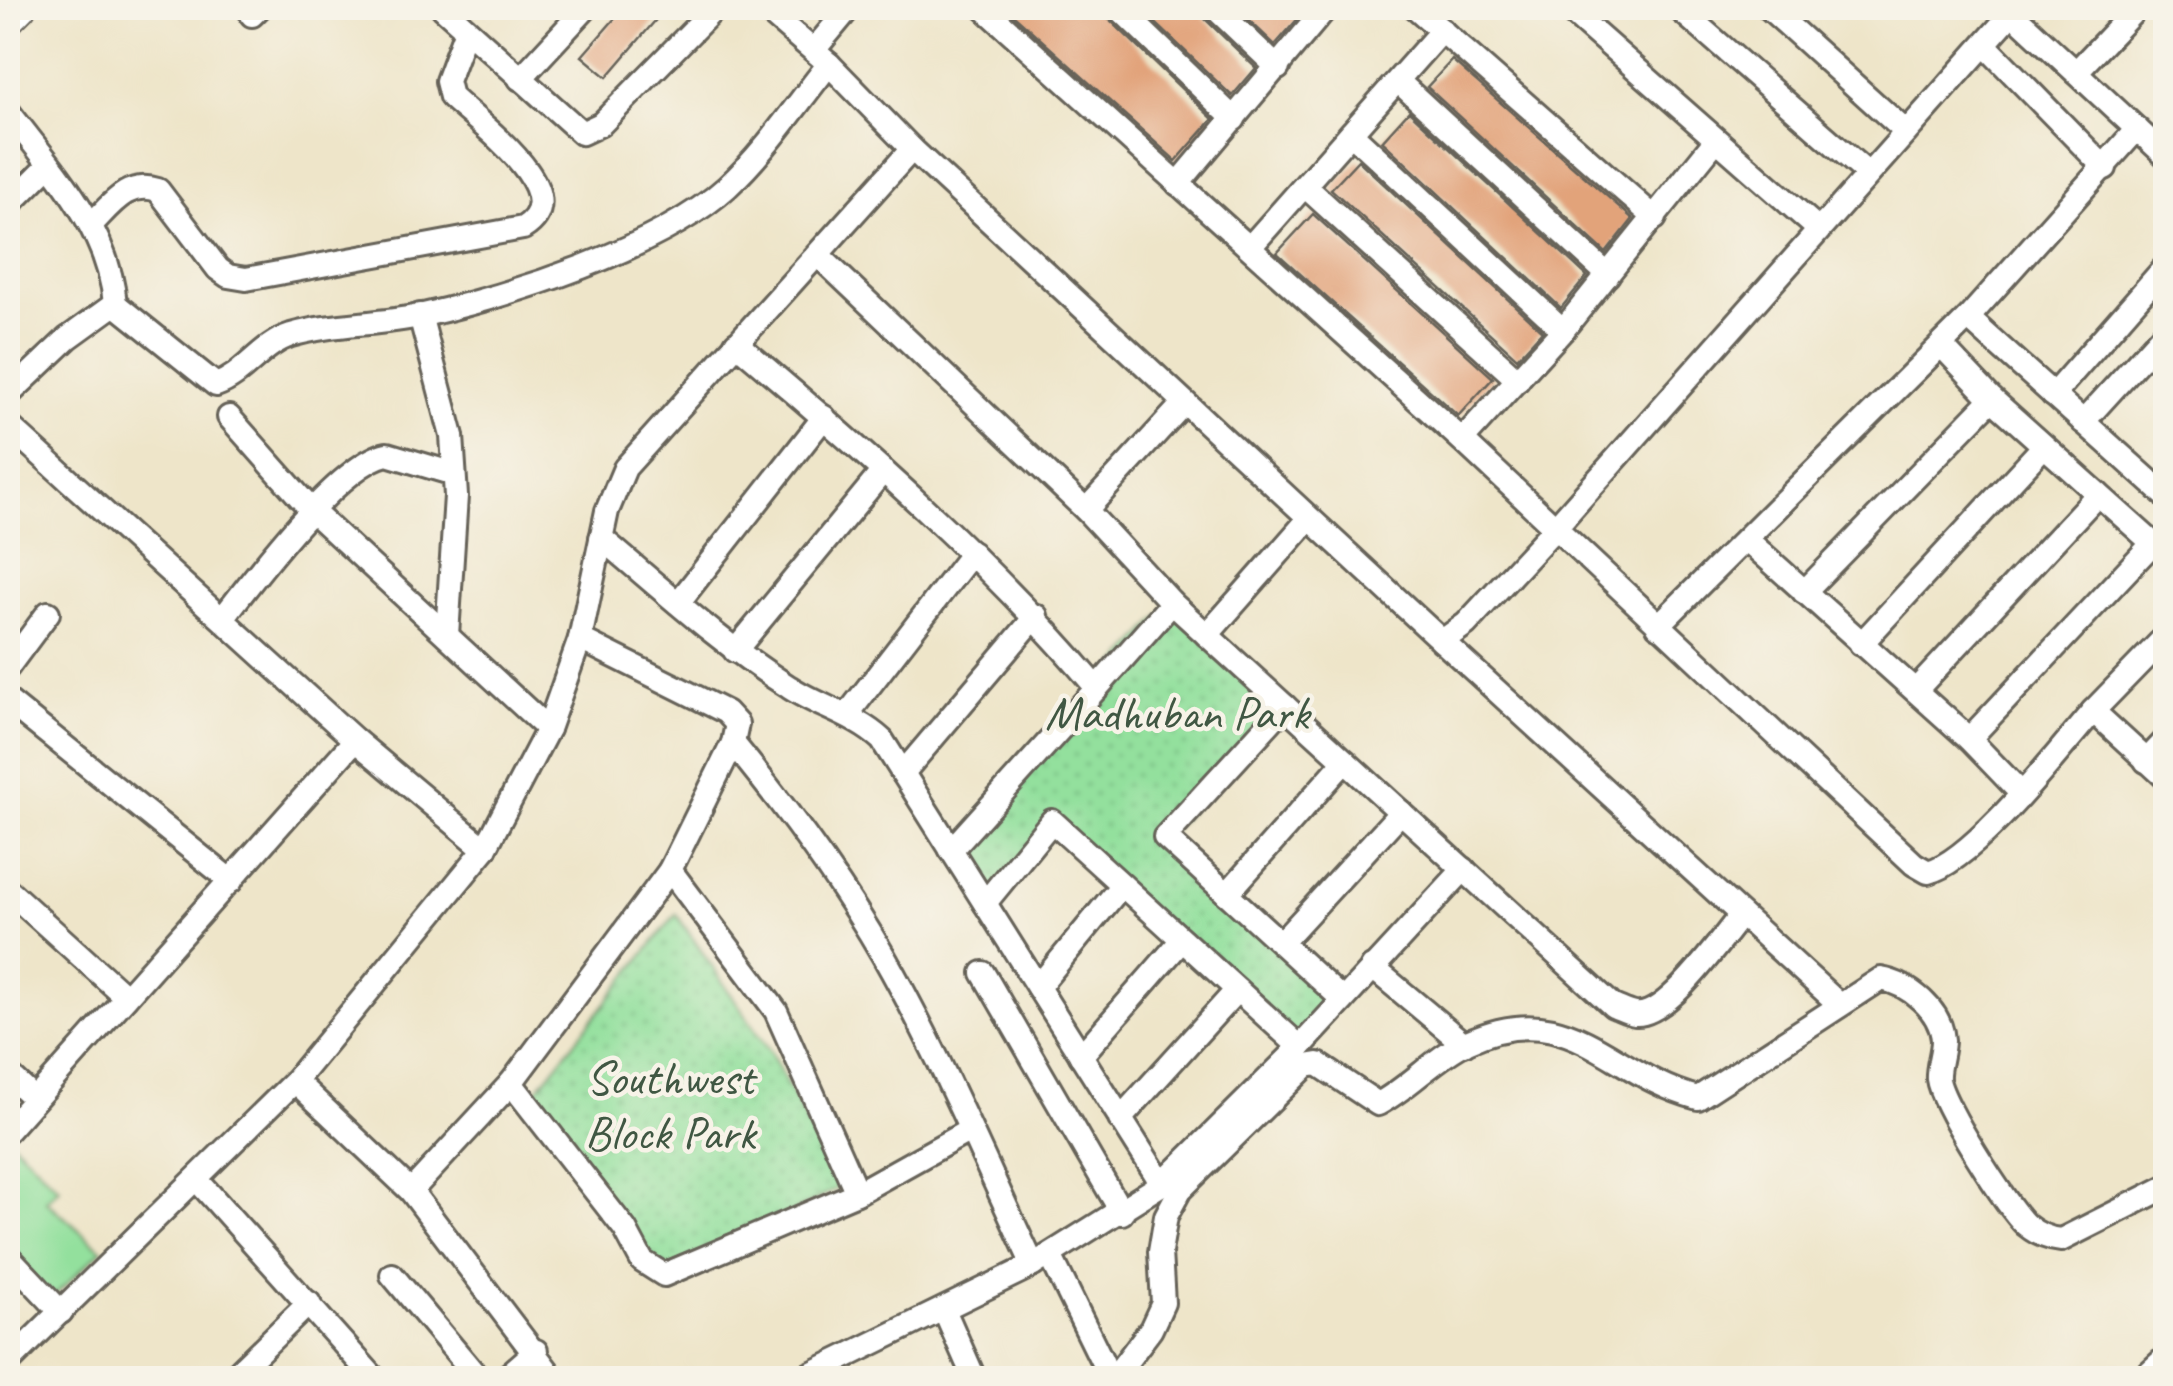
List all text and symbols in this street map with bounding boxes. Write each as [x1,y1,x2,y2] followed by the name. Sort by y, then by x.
[1045,683,1312,743] park label: Madhuban Park
[585,1048,759,1163] park label: Southwest Block Park

